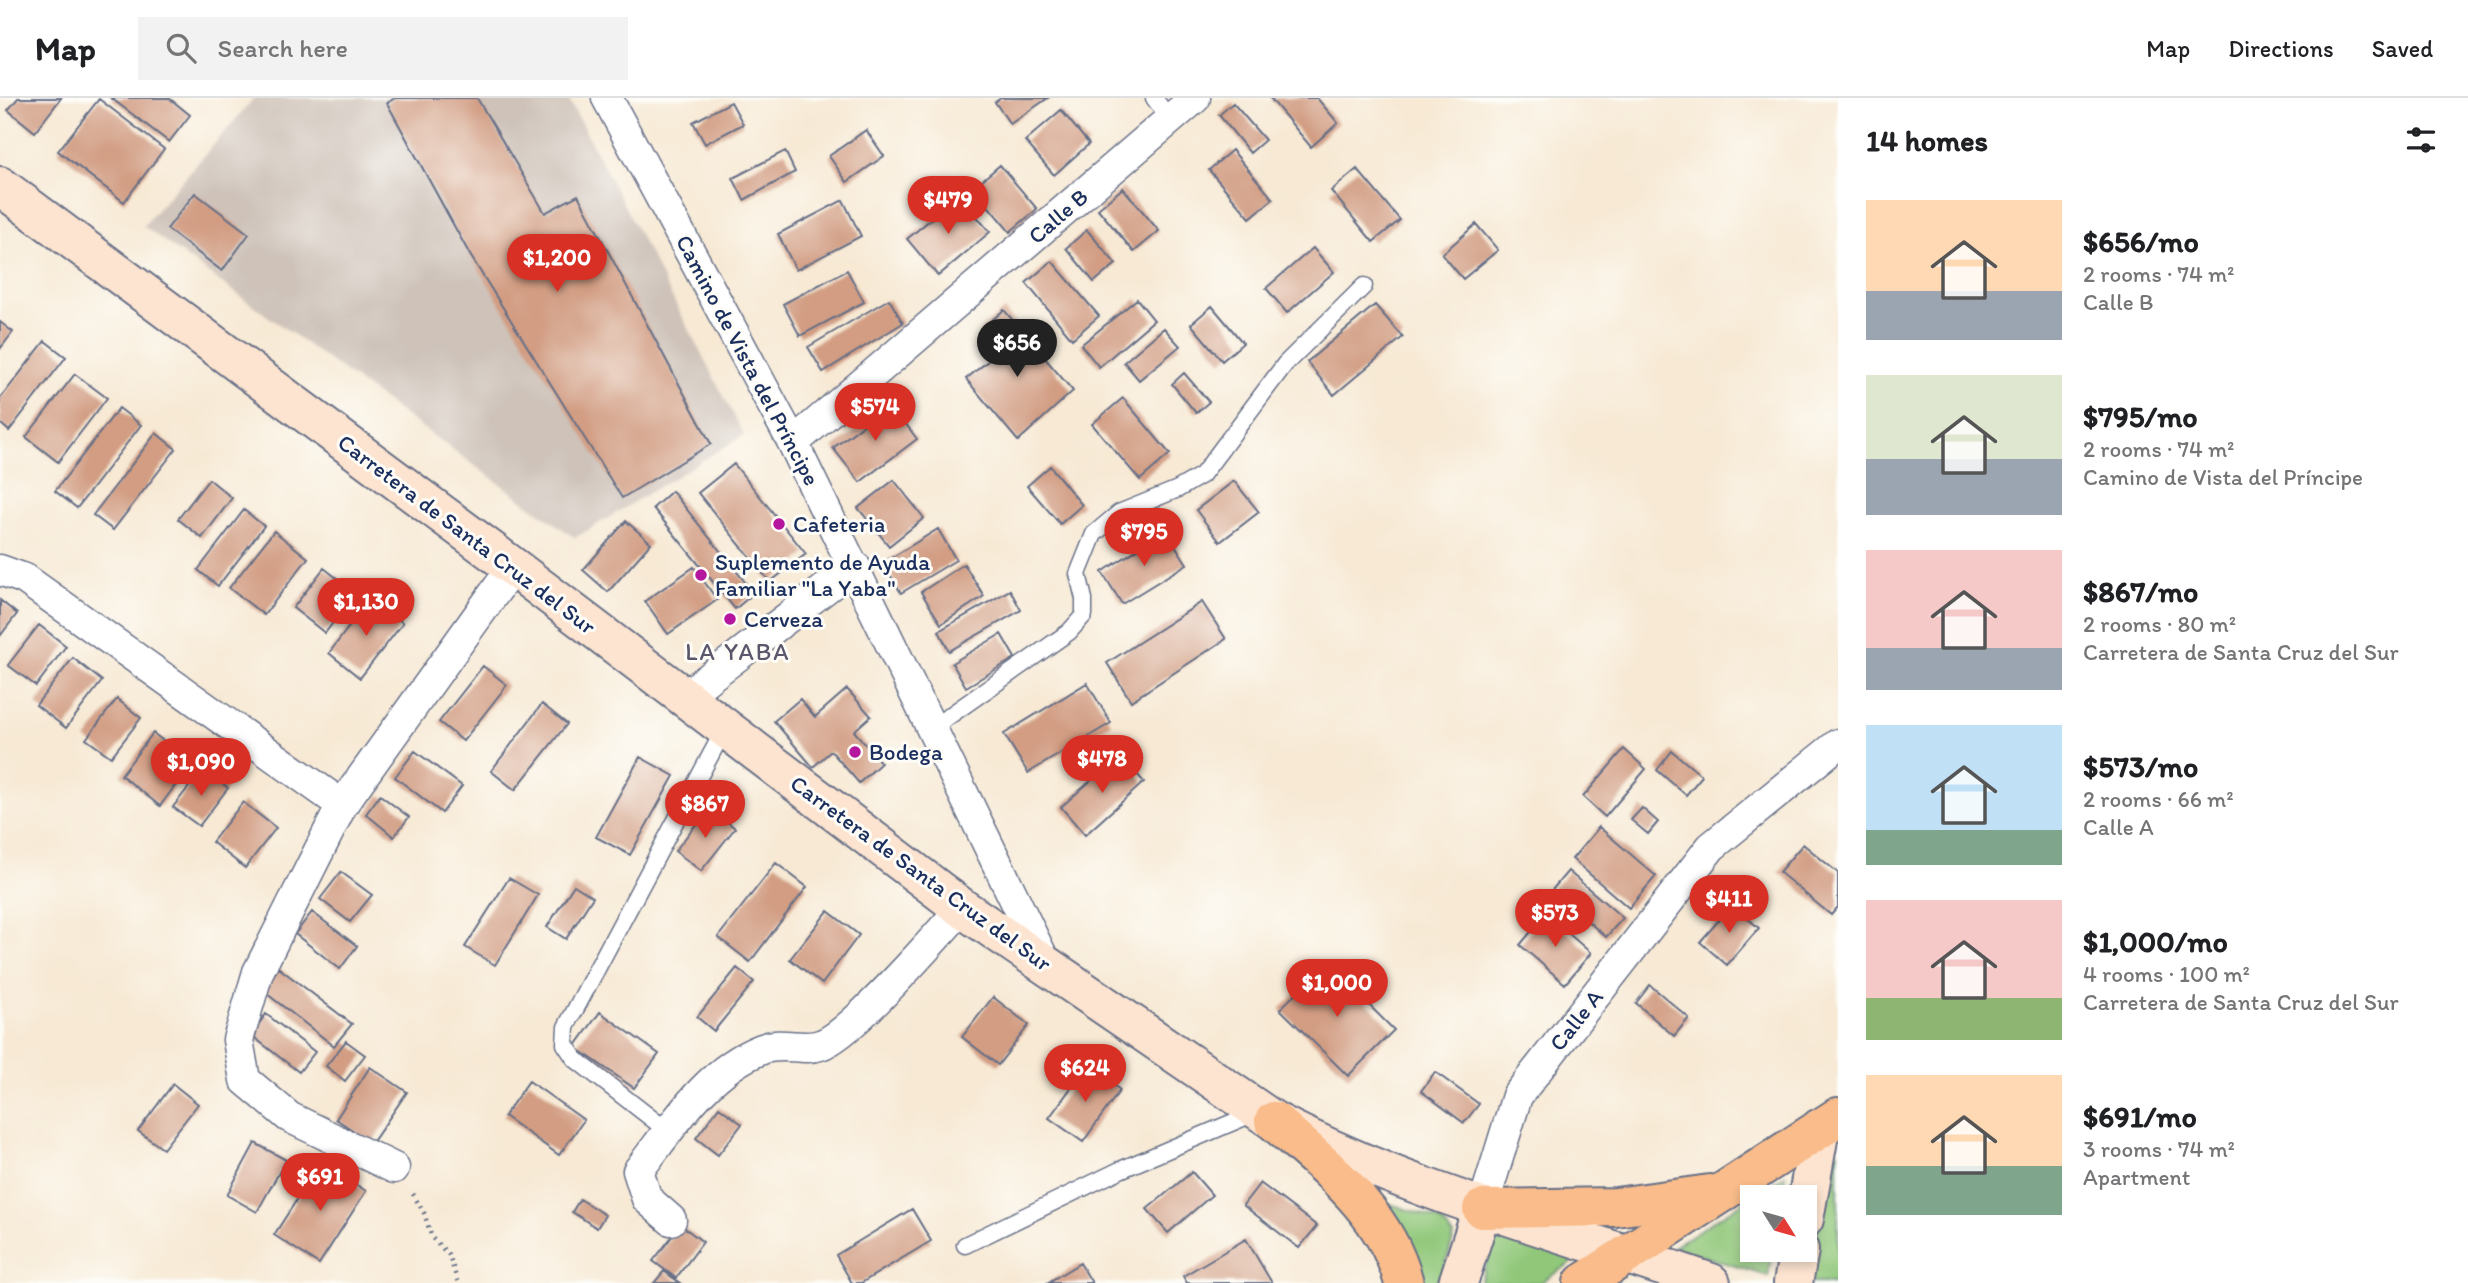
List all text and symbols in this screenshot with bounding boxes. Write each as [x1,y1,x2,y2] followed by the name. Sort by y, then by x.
[138,17,628,80] search box
[35,29,96,68] text: Map
[162,29,200,67] icon: search
[218,32,348,64] text: Search here
[2146,34,2190,63] text: Map
[2228,34,2334,63] text: Directions
[2372,34,2433,63] text: Saved
[2402,121,2440,159] icon: filters
[1866,122,1988,159] text: 14 homes
[907,176,989,236] pin: $479
[1022,182,1094,250] street label: Calle B
[924,185,972,213] text: $479
[2083,223,2199,260] text: $656/mo
[1922,228,2006,312] icon: home
[670,230,826,490] street label: Camino de Vista del Príncipe
[500,234,614,294] pin: $1,200
[523,243,591,271] text: $1,200
[2083,260,2235,288] text: 2 rooms · 74 m²
[2083,288,2153,316] text: Calle B
[976,320,1058,379] pin: $656
[993,328,1041,356] text: $656
[834,384,916,443] pin: $574
[851,392,899,420] text: $574
[2083,398,2198,435] text: $795/mo
[1922,403,2006,487] icon: home
[332,428,602,640] street label: Carretera de Santa Cruz del Sur
[2083,435,2235,463] text: 2 rooms · 74 m²
[2083,463,2363,491] text: Camino de Vista del Príncipe
[1103,508,1185,568] pin: $795
[793,510,885,538] place label: Cafeteria
[771,516,787,532] marker: Cafeteria
[1120,517,1168,545] text: $795
[715,548,930,602] place label: Suplemento de Ayuda Familiar "La Yaba"
[693,567,709,583] marker: Suplemento de Ayuda Familiar "La Yaba"
[2083,573,2198,610] text: $867/mo
[309,578,423,638] pin: $1,130
[1922,578,2006,662] icon: home
[333,587,399,615] text: $1,130
[744,605,823,633] place label: Cerveza
[2083,610,2236,638] text: 2 rooms · 80 m²
[722,611,738,627] marker: Cerveza
[685,637,791,666] district label: LA YABA
[2083,638,2399,666] text: Carretera de Santa Cruz del Sur
[1061,736,1143,795] pin: $478
[144,738,258,798] pin: $1,090
[869,738,943,766] place label: Bodega
[847,744,863,760] marker: Bodega
[1077,744,1127,772] text: $478
[167,747,235,775] text: $1,090
[2083,748,2198,785] text: $573/mo
[1922,753,2006,837] icon: home
[785,769,1057,977] street label: Carretera de Santa Cruz del Sur
[664,780,746,840] pin: $867
[2083,785,2234,813] text: 2 rooms · 66 m²
[681,789,729,817] text: $867
[2083,813,2154,841] text: Calle A
[1688,876,1770,935] pin: $411
[1706,884,1752,912] text: $411
[1514,890,1596,949] pin: $573
[1531,898,1579,926] text: $573
[2083,923,2228,960] text: $1,000/mo
[1922,928,2006,1012] icon: home
[1280,960,1394,1019] pin: $1,000
[2083,960,2250,988] text: 4 rooms · 100 m²
[1302,968,1372,996] text: $1,000
[1543,983,1609,1056] street label: Calle A
[2083,988,2399,1016] text: Carretera de Santa Cruz del Sur
[1044,1044,1126,1104] pin: $624
[1060,1053,1110,1081] text: $624
[2083,1098,2197,1135] text: $691/mo
[1922,1103,2006,1187] icon: home
[2083,1135,2235,1163] text: 3 rooms · 74 m²
[279,1154,361,1213] pin: $691
[297,1162,343,1190] text: $691
[2083,1163,2190,1191] text: Apartment
[1740,1185,1816,1262] north arrow
[1740,1185,1817,1262] map controls

